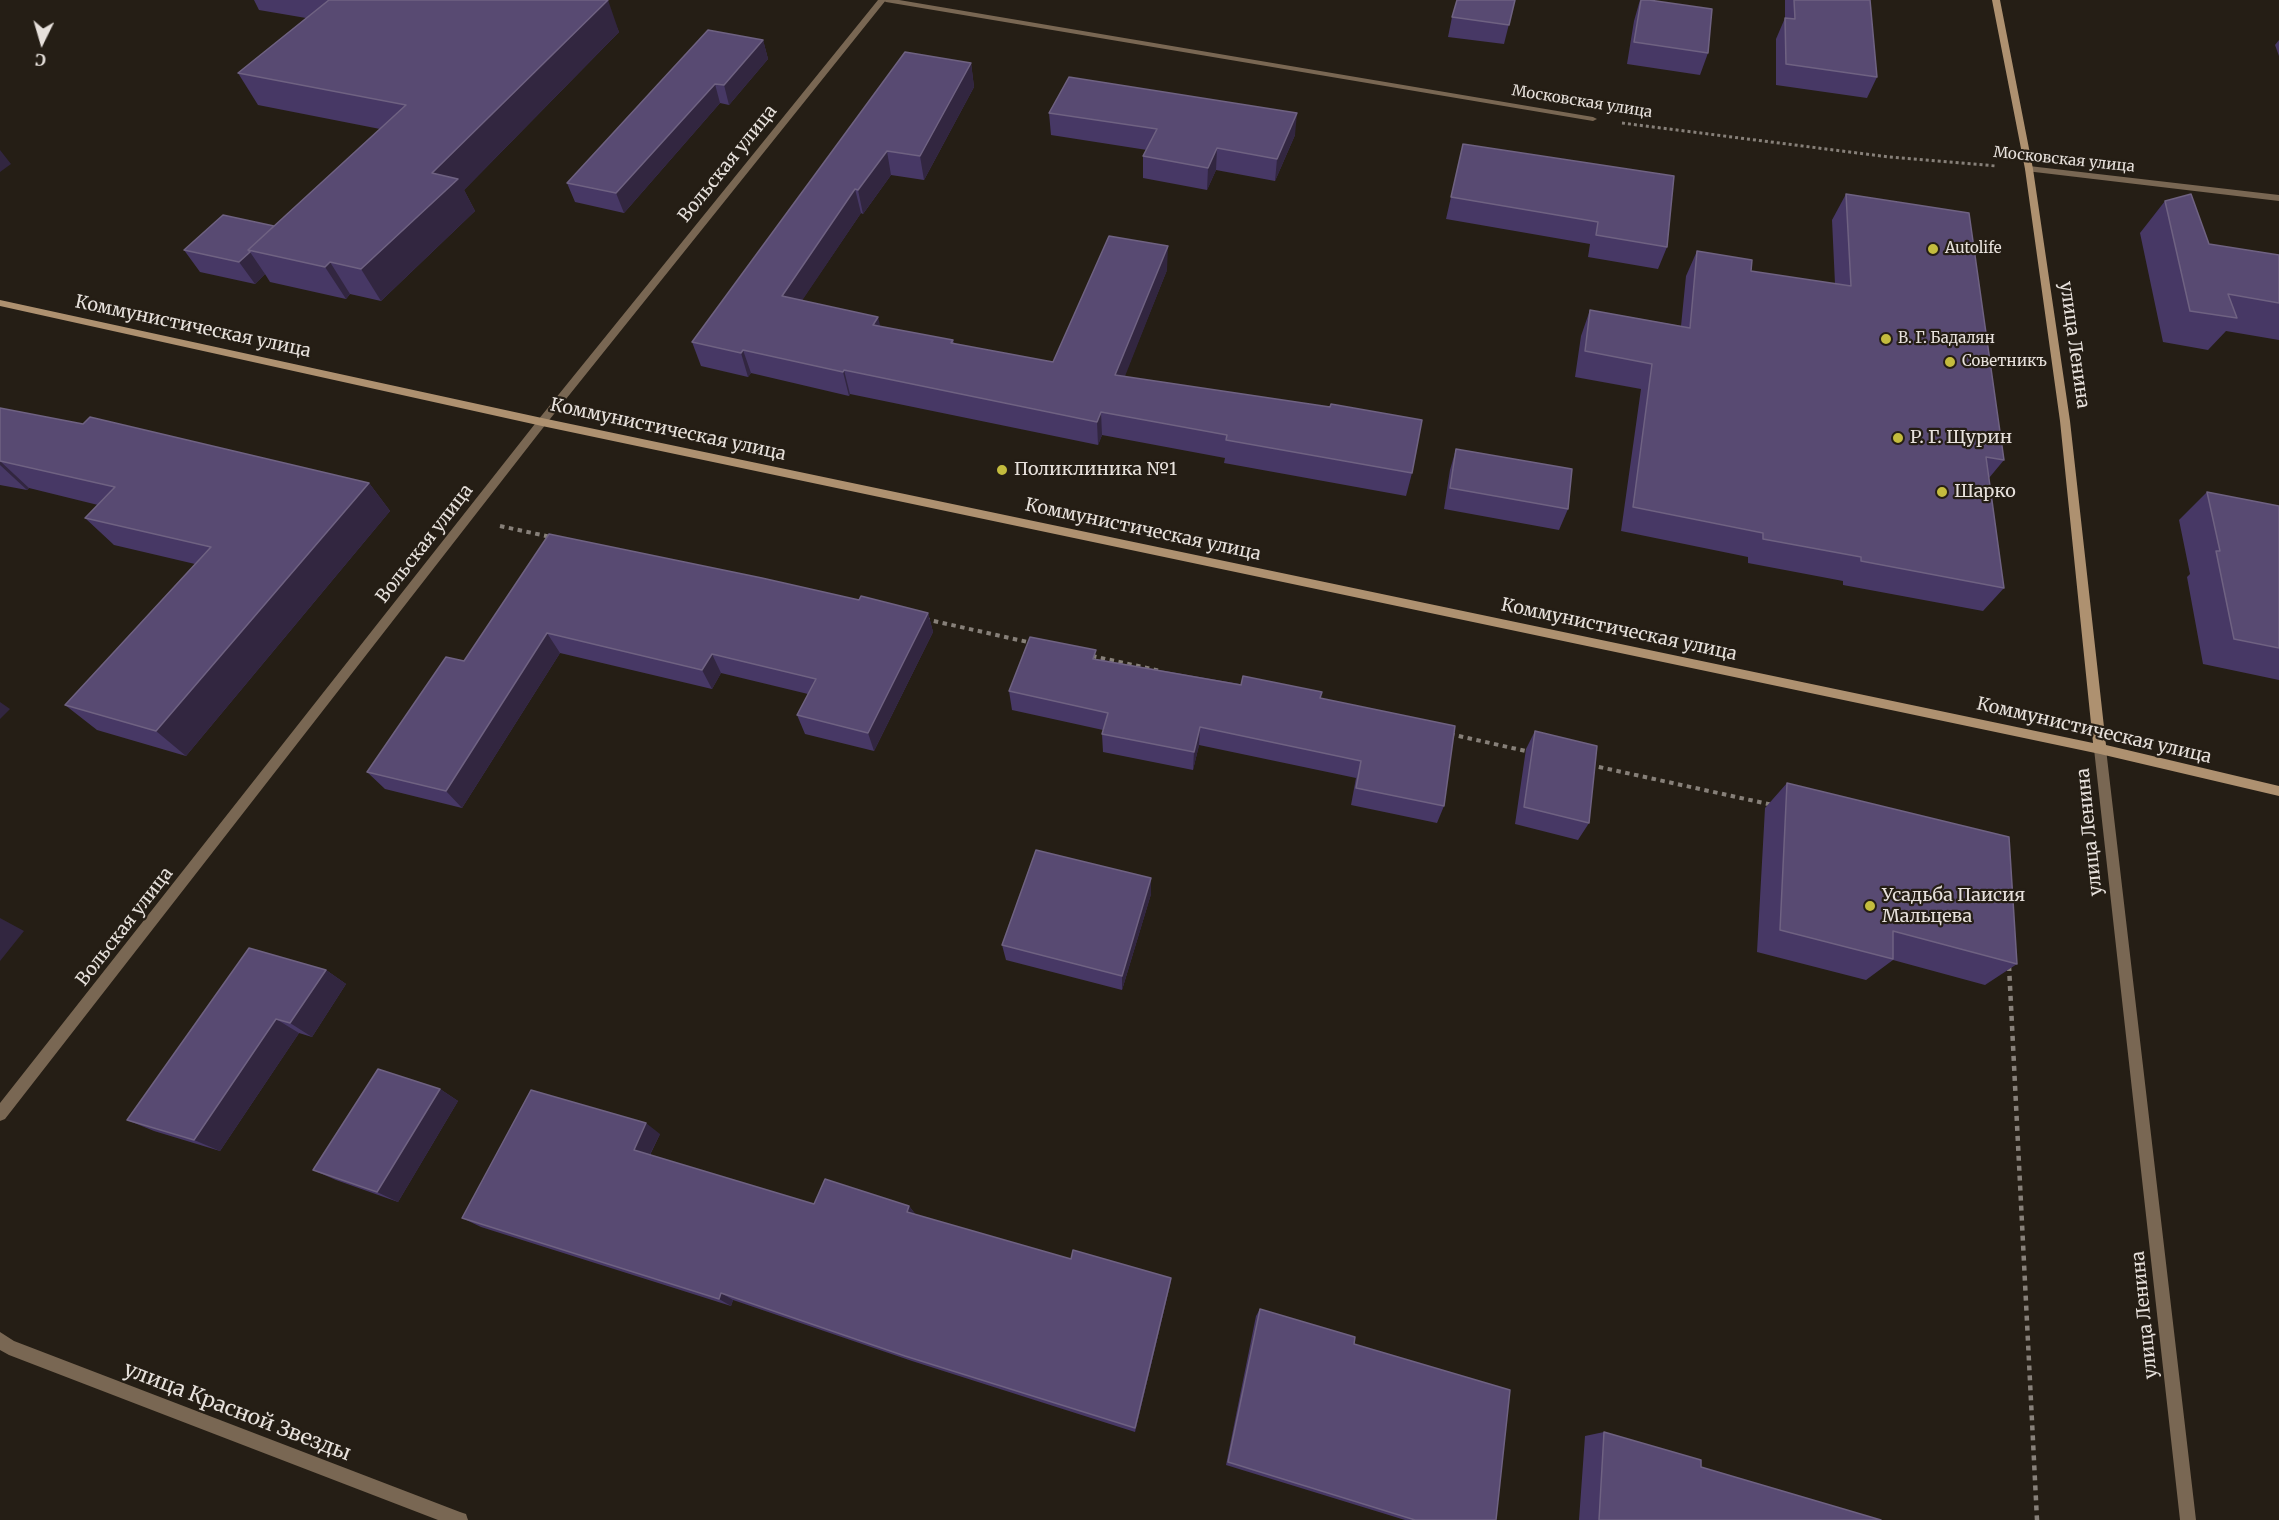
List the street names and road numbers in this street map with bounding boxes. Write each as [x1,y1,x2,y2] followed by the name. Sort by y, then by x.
[1510,82,1654,122] street label: Московская улица
[674,101,782,227] street label: Вольская улица
[1992,144,2136,176] street label: Московская улица
[2054,280,2094,410] street label: улица Ленина
[73,291,313,363] street label: Коммунистическая улица
[548,394,788,466] street label: Коммунистическая улица
[372,480,478,608] street label: Вольская улица
[1023,494,1263,566] street label: Коммунистическая улица
[1499,594,1739,666] street label: Коммунистическая улица
[1974,693,2214,769] street label: Коммунистическая улица
[2073,767,2107,897] street label: улица Ленина
[72,863,178,991] street label: Вольская улица
[2128,1250,2162,1380] street label: улица Ленина
[120,1357,354,1467] street label: улица Красной Звезды

